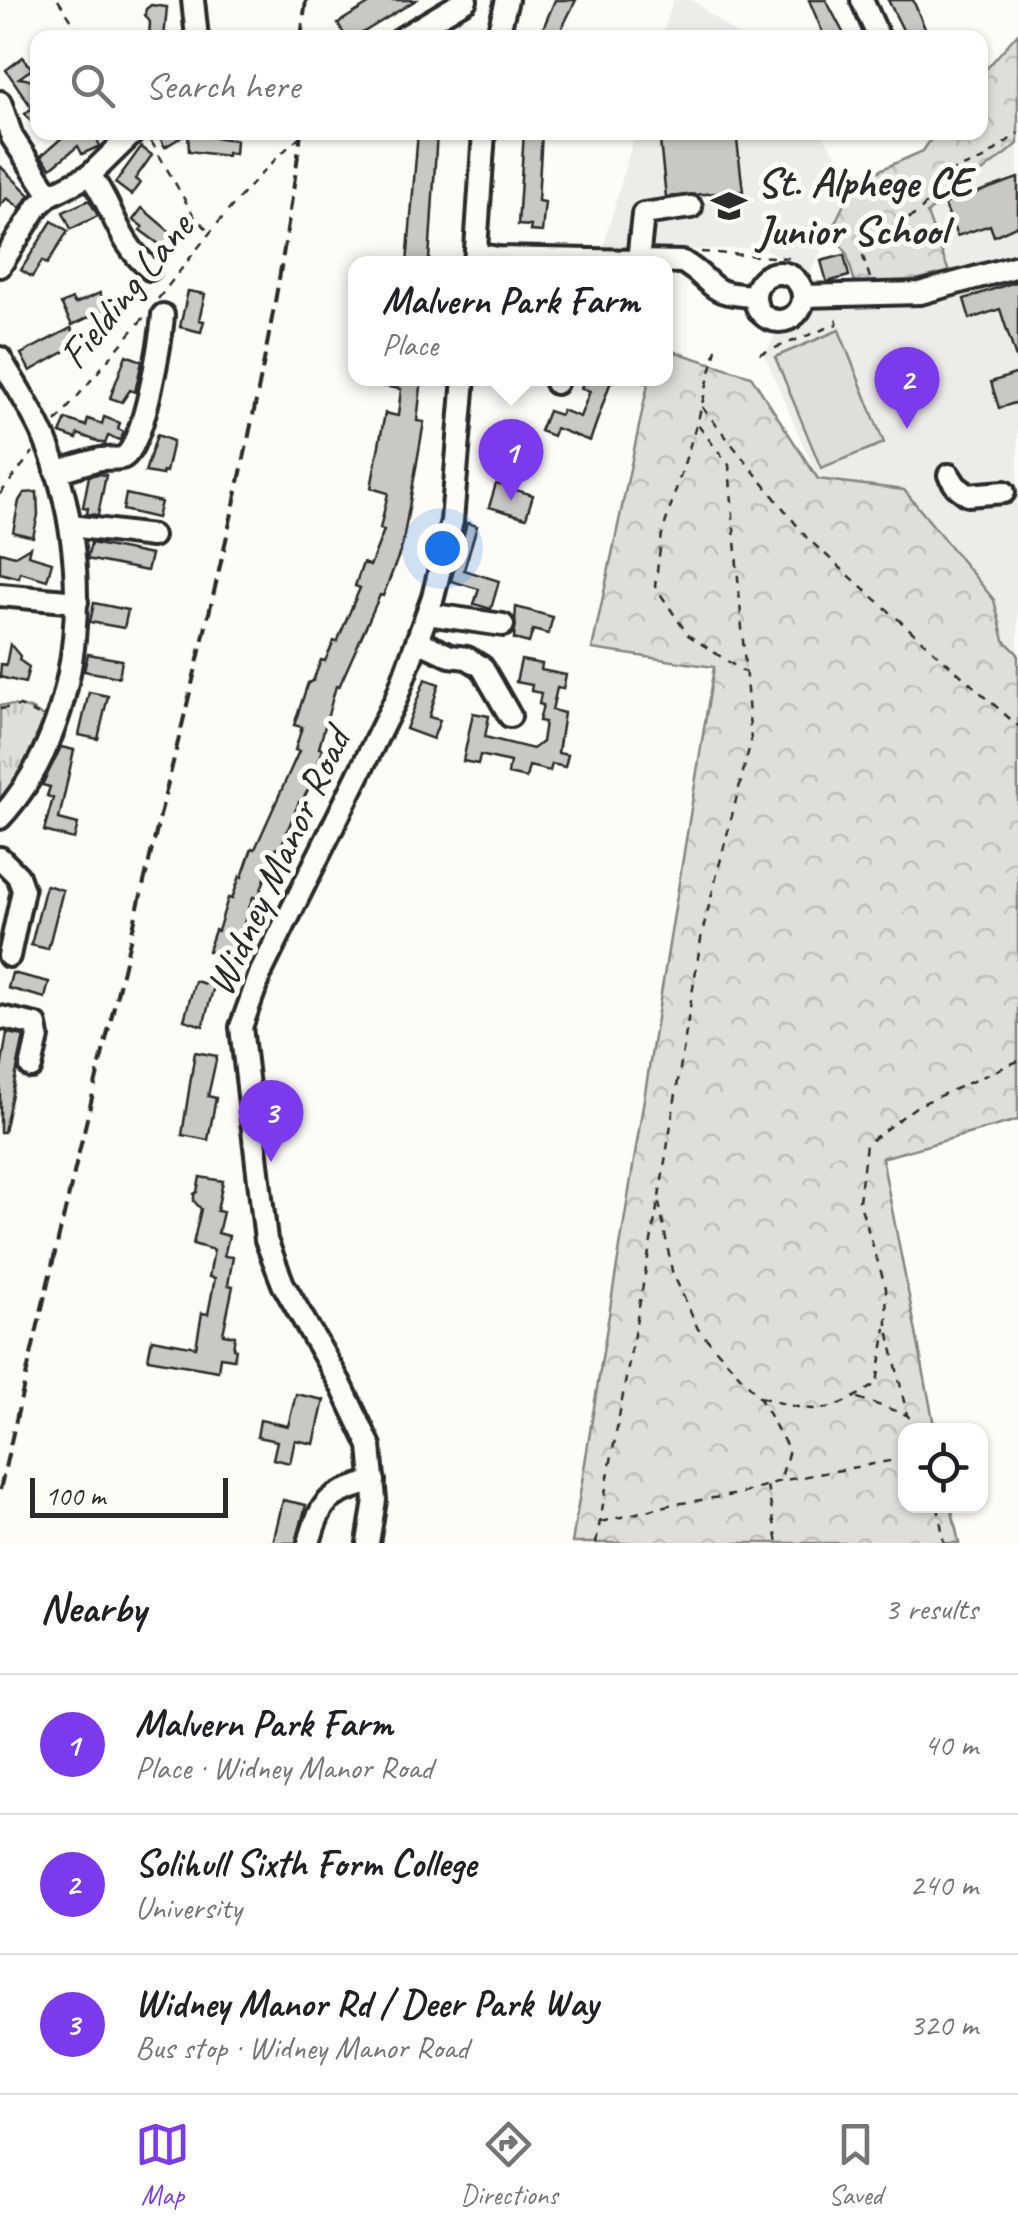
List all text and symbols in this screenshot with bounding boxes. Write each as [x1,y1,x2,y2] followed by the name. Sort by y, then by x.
[30,30,988,140] search box
[65,58,120,113] icon: search
[145,62,300,109] text: Search here
[754,156,976,257] place label: St. Alphege CE Junior School
[710,187,748,225] school or university icon: St. Alphege CE Junior School
[47,201,206,380] street label: Fielding Lane
[348,256,673,386] popup
[382,277,639,324] text: Malvern Park Farm
[382,324,438,365] text: Place
[874,346,940,429] pin: 2
[478,418,544,501] pin: 1
[417,523,468,574] your location
[193,715,365,1004] street label: Widney Manor Road
[238,1080,304,1162] pin: 3
[898,1423,988,1513] map controls
[898,1423,988,1513] button: locate
[30,1473,228,1518] scale bar
[45,1478,105,1513] text: 100 m
[40,1582,146,1635] text: Nearby
[884,1588,978,1629] text: 3 results
[135,1700,392,1747] text: Malvern Park Farm
[65,1724,80,1765] text: 1
[924,1724,978,1765] text: 40 m
[135,1747,433,1788] text: Place · Widney Manor Road
[135,1840,476,1887] text: Solihull Sixth Form College
[65,1864,80,1905] text: 2
[909,1864,978,1905] text: 240 m
[135,1887,242,1928] text: University
[135,1980,598,2027] text: Widney Manor Rd / Deer Park Way
[65,2004,80,2045] text: 3
[909,2004,978,2045] text: 320 m
[135,2027,469,2068] text: Bus stop · Widney Manor Road
[135,2117,190,2212] tab: Map
[460,2117,558,2212] tab: Directions
[828,2117,883,2212] tab: Saved

